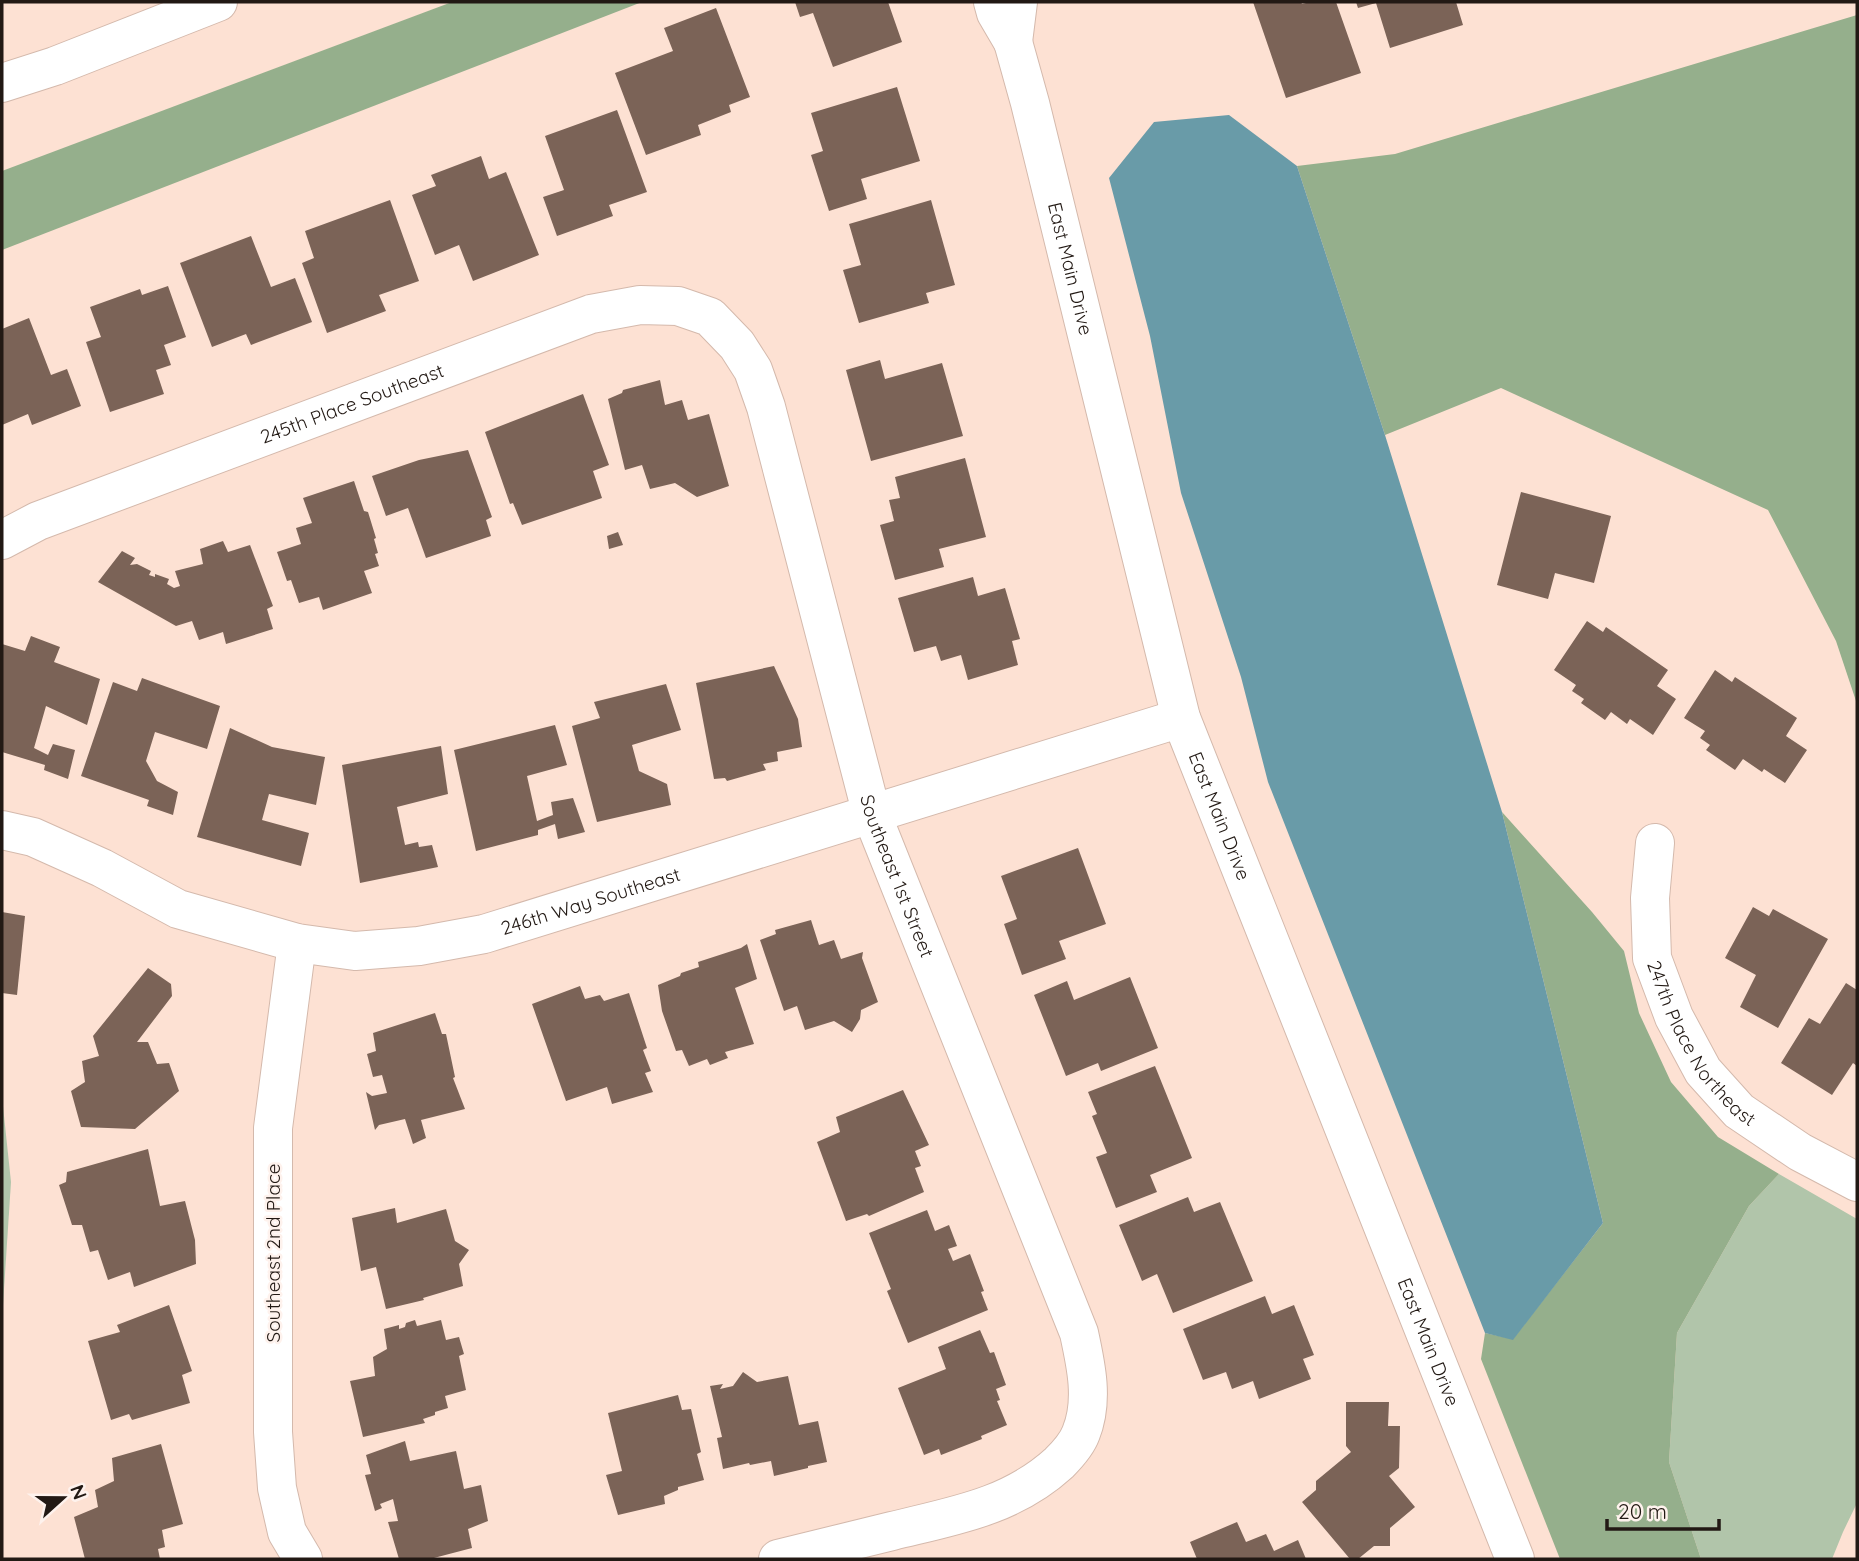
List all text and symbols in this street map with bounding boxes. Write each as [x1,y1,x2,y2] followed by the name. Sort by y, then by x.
[1043,200,1099,338] street label: East Main Drive
[257,358,447,449] street label: 245th Place Southeast
[1184,748,1256,884] street label: East Main Drive
[855,792,940,961] street label: Southeast 1st Street
[498,862,683,940] street label: 246th Way Southeast
[1642,957,1761,1131] street label: 247th Place Northeast
[261,1163,285,1343] street label: Southeast 2nd Place
[1393,1274,1465,1410] street label: East Main Drive
[28,1463,98,1533] north arrow
[65,1481,93,1503] text: N
[1607,1488,1719,1532] scale bar
[1618,1498,1667,1524] text: 20 m

